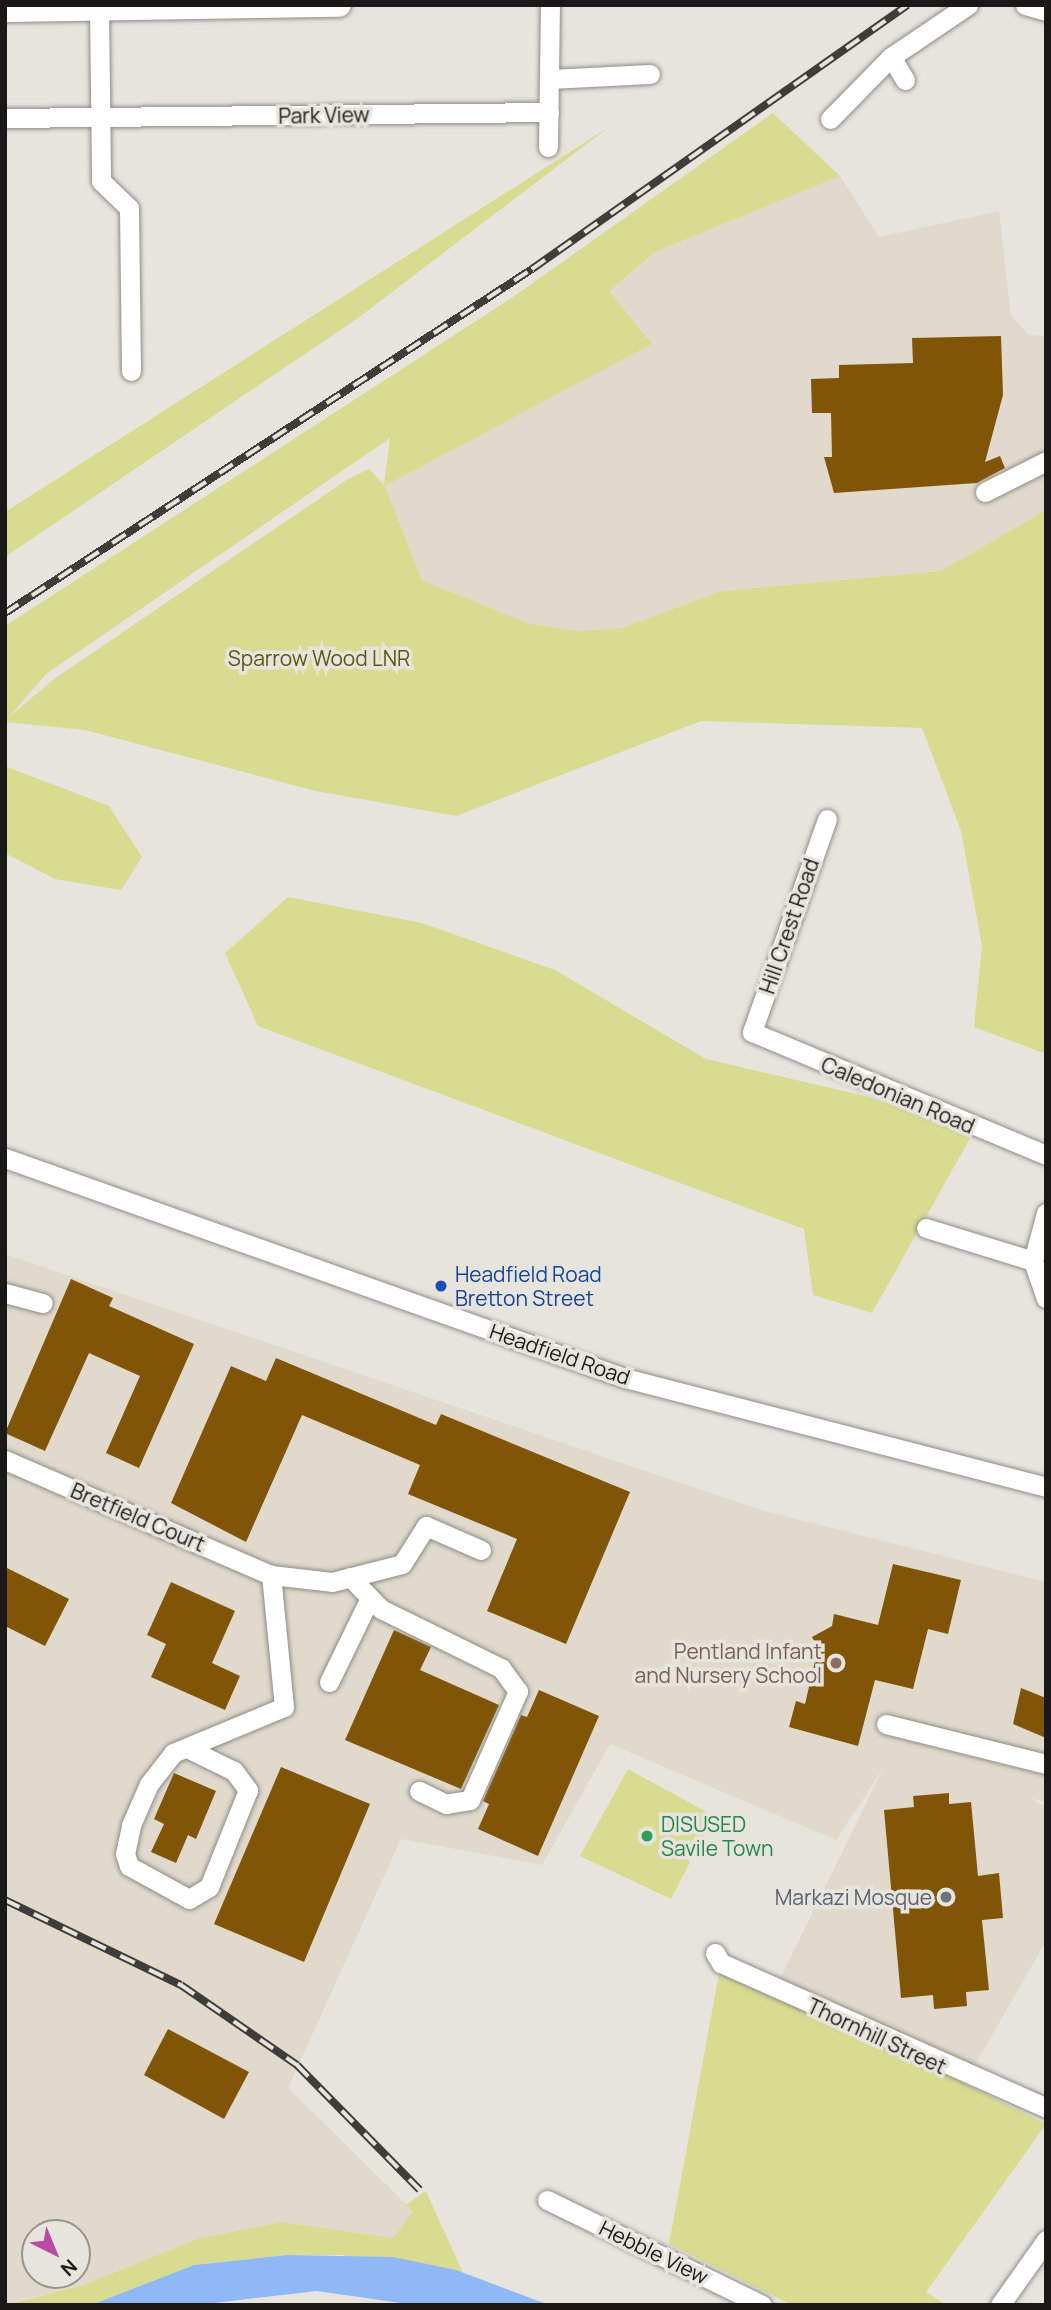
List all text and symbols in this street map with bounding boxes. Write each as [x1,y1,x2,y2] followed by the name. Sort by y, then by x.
[278,102,370,128] street label: Park View
[228,645,410,671] park label: Sparrow Wood LNR
[754,855,824,997] street label: Hill Crest Road
[817,1051,979,1139] street label: Caledonian Road
[455,1261,602,1311] place label: Headfield Road Bretton Street
[433,1278,449,1294] marker: Headfield Road Bretton Street
[486,1318,634,1390] street label: Headfield Road
[67,1477,209,1557] street label: Bretfield Court
[634,1638,822,1688] place label: Pentland Infant and Nursery School
[828,1655,844,1671] marker: Pentland Infant and Nursery School
[661,1811,774,1861] place label: DISUSED Savile Town
[639,1828,655,1844] marker: DISUSED Savile Town
[775,1884,932,1910] place label: Markazi Mosque
[938,1889,954,1905] marker: Markazi Mosque
[803,1993,951,2079] street label: Thornhill Street
[595,2215,713,2289] street label: Hebble View
[21,2219,91,2289] north arrow
[55,2254,83,2282] text: N

